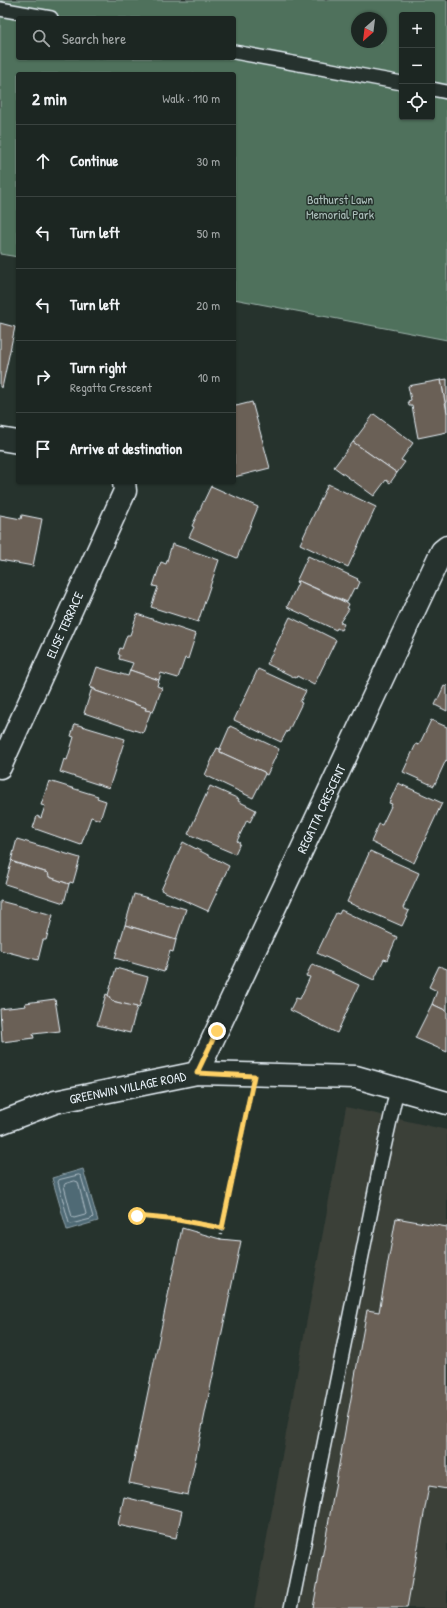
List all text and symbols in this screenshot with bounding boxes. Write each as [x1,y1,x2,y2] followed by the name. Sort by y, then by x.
[351,12,387,48] north arrow
[399,12,435,120] map controls
[399,12,435,48] button: +
[16,16,236,60] search box
[30,27,52,49] icon: search
[62,28,126,49] text: Search here
[399,48,435,84] button: −
[399,84,435,120] button: locate
[32,87,67,110] text: 2 min
[162,89,220,107] text: Walk · 110 m
[32,150,54,172] icon: ahead
[70,150,118,171] text: Continue
[197,152,220,170] text: 30 m
[306,190,375,223] park label: Bathurst Lawn Memorial Park
[32,222,54,244] icon: left
[70,222,120,243] text: Turn left
[197,224,220,242] text: 50 m
[32,294,54,316] icon: left
[70,294,120,315] text: Turn left
[196,296,220,314] text: 20 m
[70,357,126,378] text: Turn right
[32,366,54,388] icon: right
[198,368,220,386] text: 10 m
[70,378,152,396] text: Regatta Crescent
[32,438,54,460] icon: arrive
[70,438,182,459] text: Arrive at destination
[41,588,87,661] street label: ELISE TERRACE
[292,760,350,856] street label: REGATTA CRESCENT
[208,1022,226,1040] route end
[68,1066,188,1108] street label: GREENWIN VILLAGE ROAD
[128,1207,146,1225] route start

